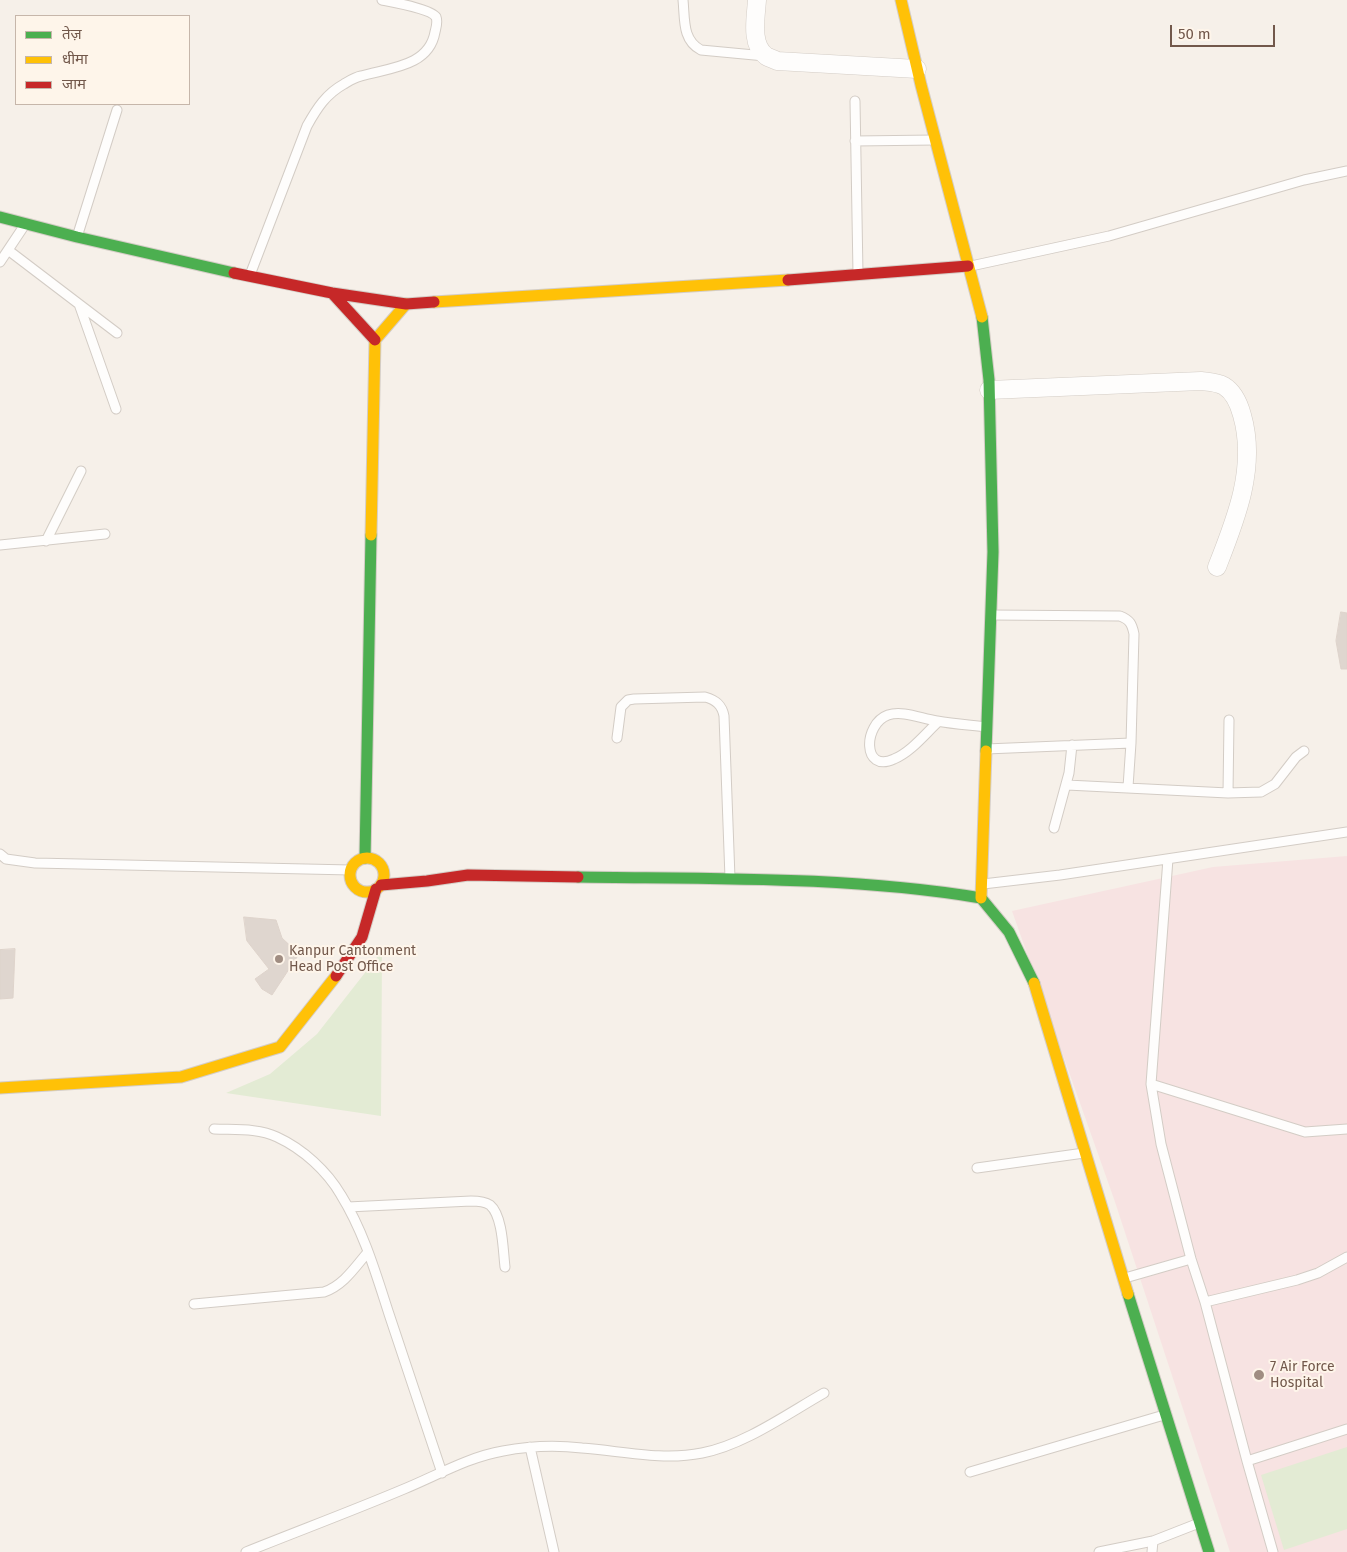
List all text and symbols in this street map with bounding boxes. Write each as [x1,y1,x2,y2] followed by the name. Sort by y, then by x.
[15,15,190,105] legend
[1172,15,1277,47] scale bar
[62,25,82,43] text: तेज़
[1178,25,1211,43] text: 50 m
[62,50,88,68] text: धीमा
[62,75,86,93] text: जाम
[289,943,416,976] place label: Kanpur Cantonment Head Post Office
[273,953,285,965] marker: Kanpur Cantonment Head Post Office
[1270,1359,1335,1391] place label: 7 Air Force Hospital
[1252,1368,1266,1382] marker: 7 Air Force Hospital

